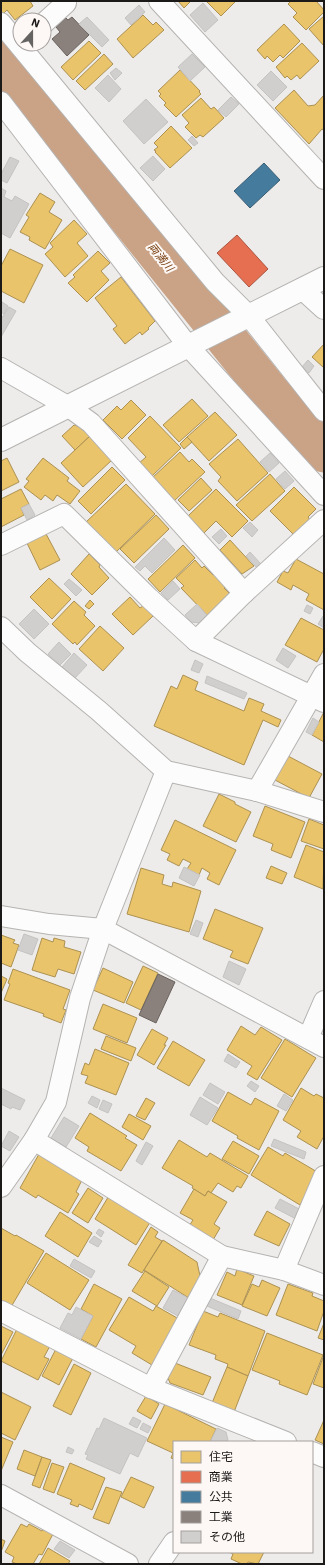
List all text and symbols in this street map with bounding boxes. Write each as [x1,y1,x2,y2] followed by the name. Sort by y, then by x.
[12,12,52,52] north arrow
[29,15,42,31] text: N
[145,240,177,275] water label: 両満川
[173,1441,313,1553] legend
[209,1449,233,1464] text: 住宅
[209,1469,233,1484] text: 商業
[209,1489,233,1504] text: 公共
[209,1509,233,1524] text: 工業
[209,1529,245,1544] text: その他

